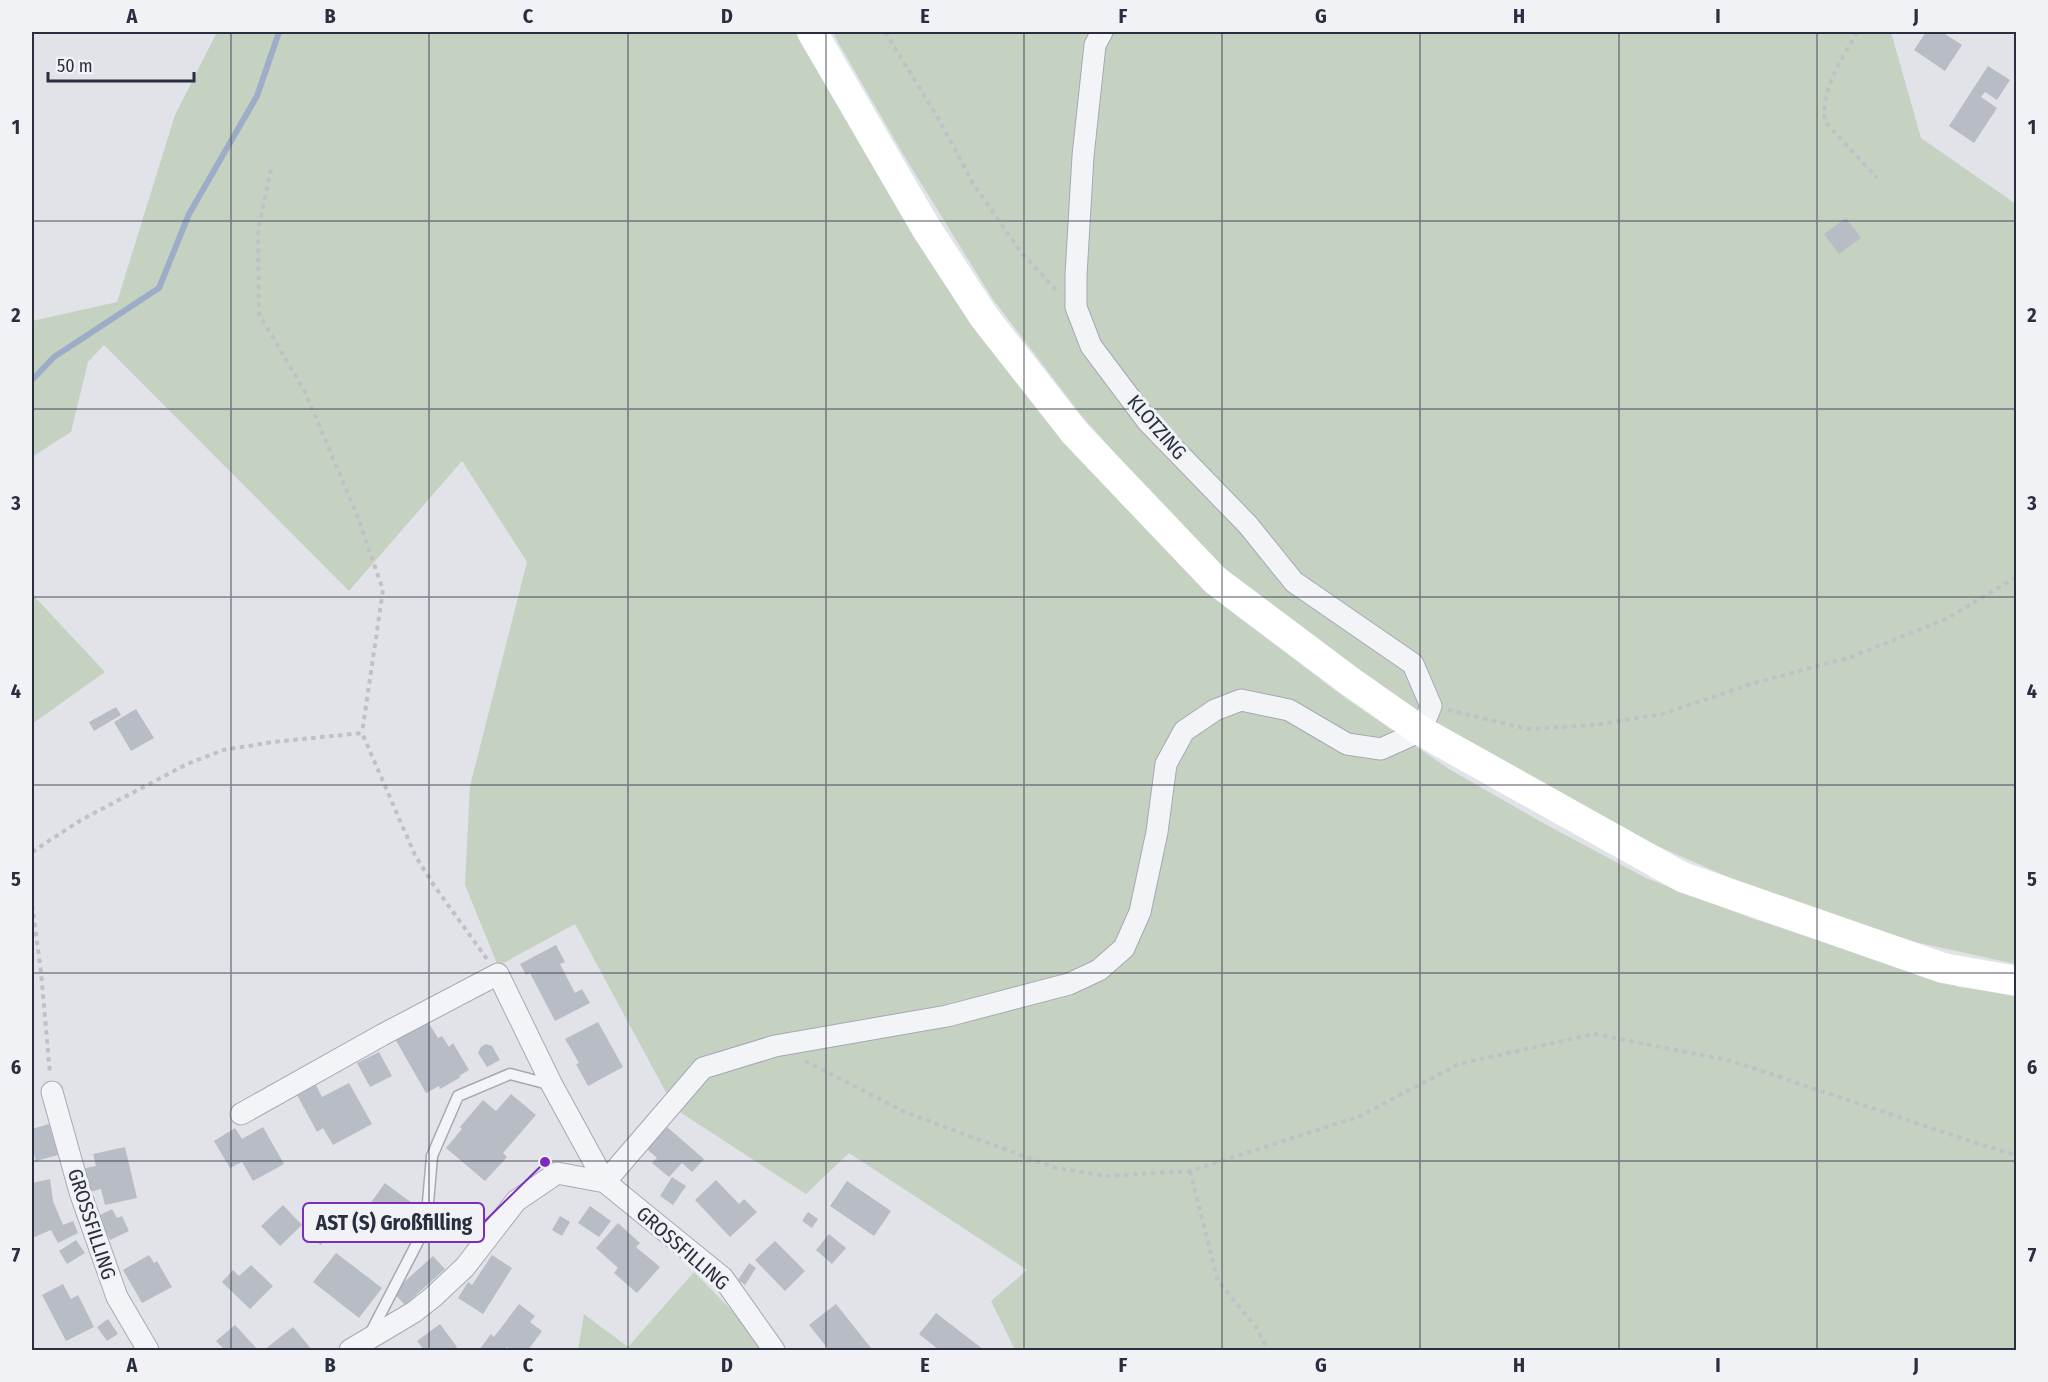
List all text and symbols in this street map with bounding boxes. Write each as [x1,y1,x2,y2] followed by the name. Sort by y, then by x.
[126,4,139,28] text: A
[324,4,336,28] text: B
[523,4,534,28] text: C
[721,4,733,28] text: D
[920,4,930,28] text: E
[1119,4,1128,28] text: F
[1315,4,1327,28] text: G
[1513,4,1525,28] text: H
[1715,4,1721,28] text: I
[1912,4,1919,28] text: J
[48,45,194,83] scale bar
[57,55,93,77] text: 50 m
[12,115,20,139] text: 1
[2028,115,2036,139] text: 1
[10,303,21,327] text: 2
[2026,303,2037,327] text: 2
[1122,390,1192,464] street label: KLOTZING
[10,491,21,515] text: 3
[2026,491,2037,515] text: 3
[11,679,21,703] text: 4
[2027,679,2037,703] text: 4
[11,867,21,891] text: 5
[2027,867,2037,891] text: 5
[11,1055,21,1079] text: 6
[2027,1055,2037,1079] text: 6
[63,1166,121,1282] street label: GROSSFILLING
[632,1201,734,1295] street label: GROSSFILLING
[303,1203,484,1242] callout: AST (S) Großfilling
[315,1210,473,1236] text: AST (S) Großfilling
[12,1243,21,1267] text: 7
[2028,1243,2037,1267] text: 7
[126,1353,139,1377] text: A
[324,1353,336,1377] text: B
[523,1353,534,1377] text: C
[721,1353,733,1377] text: D
[920,1353,930,1377] text: E
[1119,1353,1128,1377] text: F
[1315,1353,1327,1377] text: G
[1513,1353,1525,1377] text: H
[1715,1353,1721,1377] text: I
[1912,1353,1919,1377] text: J

